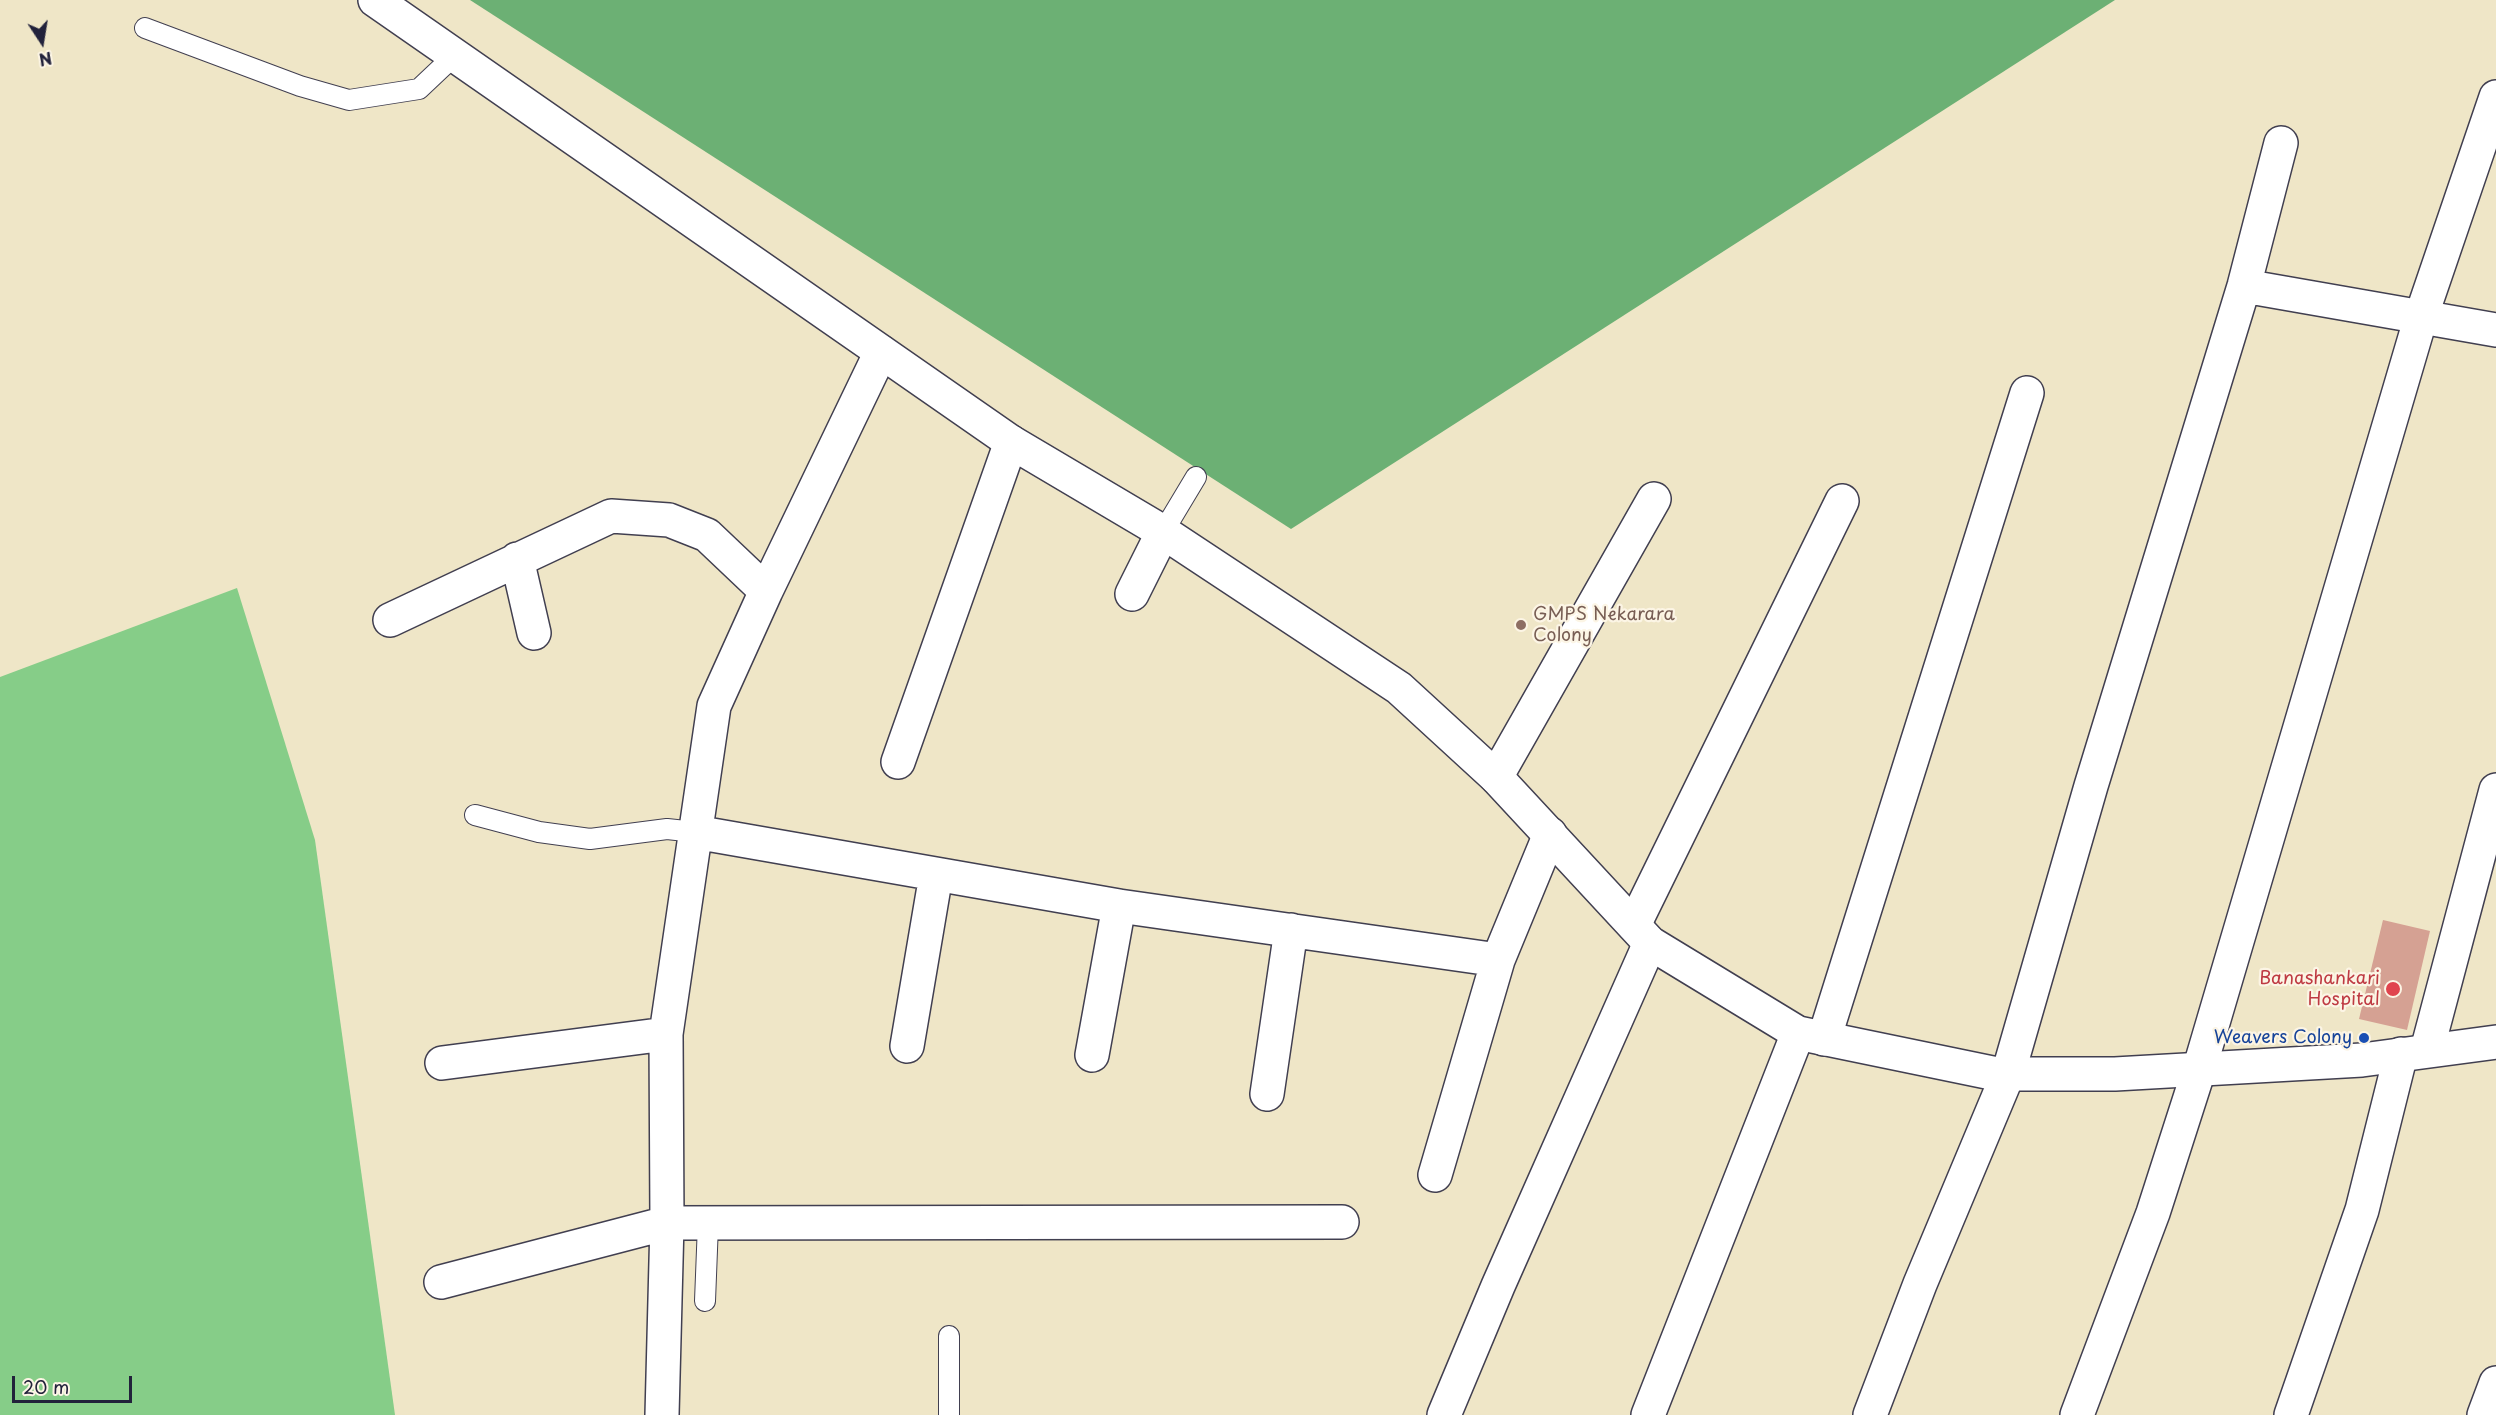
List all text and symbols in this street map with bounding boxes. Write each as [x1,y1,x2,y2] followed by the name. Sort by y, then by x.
[12,12,72,72] north arrow
[37,47,54,73] text: N
[1533,604,1675,646] place label: GMPS Nekarara Colony
[1514,618,1528,632] marker: GMPS Nekarara Colony
[2259,968,2380,1010] place label: Banashankari Hospital
[2384,980,2402,998] marker: Banashankari Hospital
[2214,1027,2352,1049] place label: Weavers Colony
[2357,1031,2371,1045] marker: Weavers Colony
[15,1364,135,1402] scale bar
[23,1373,69,1400] text: 20 m

